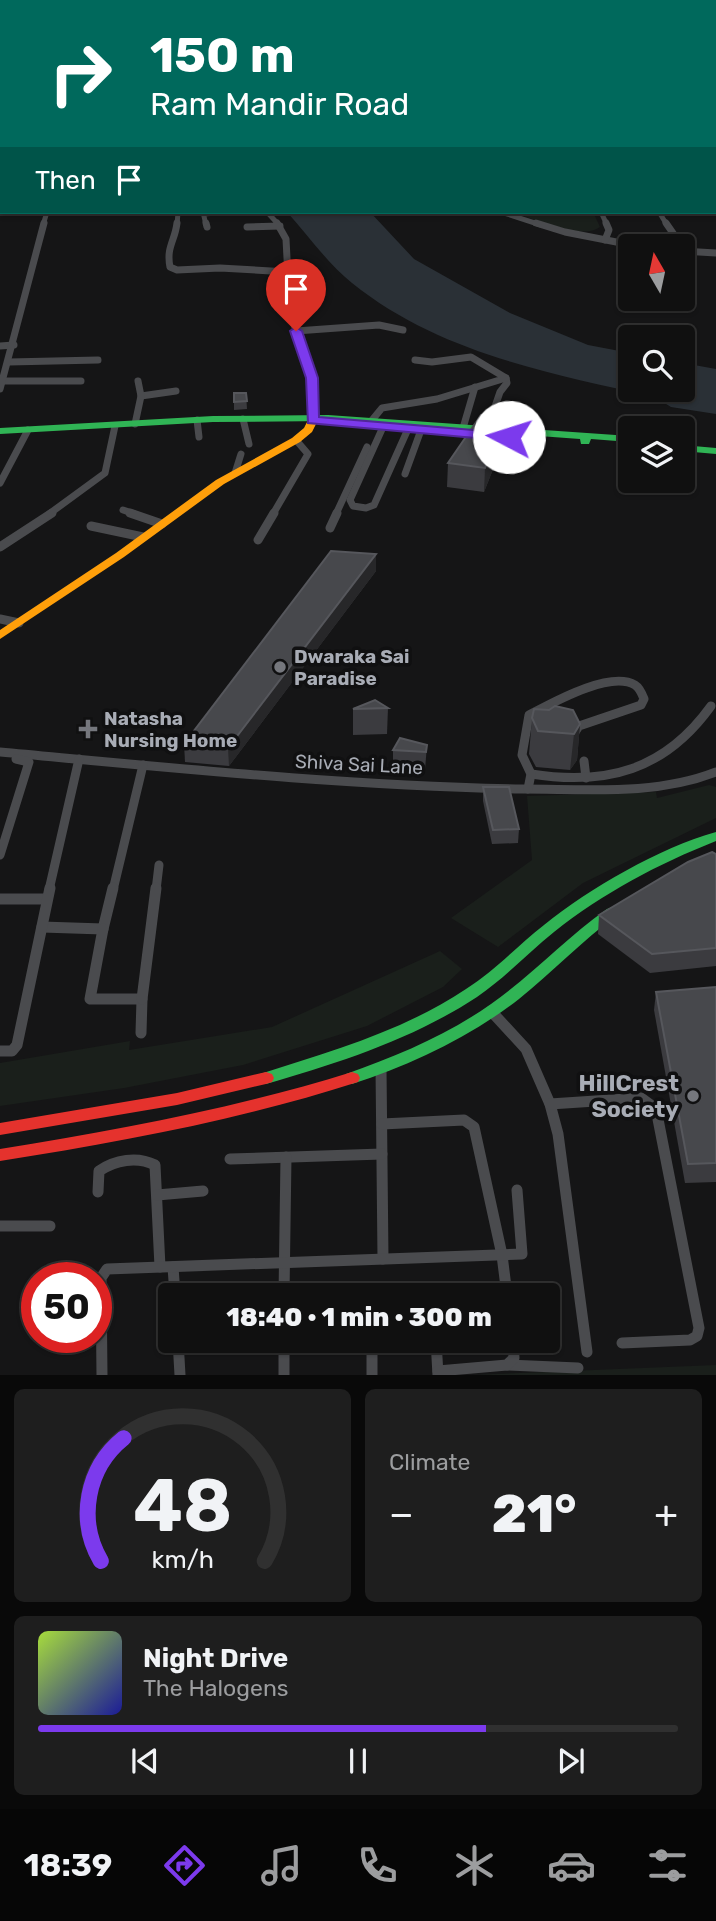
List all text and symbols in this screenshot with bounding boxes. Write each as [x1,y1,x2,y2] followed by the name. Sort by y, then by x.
[150,26,295,84] text: 150 m
[35,28,126,119] icon: right
[150,85,409,123] text: Ram Mandir Road
[110,161,148,199] icon: arrive
[35,165,96,196] text: Then
[618,234,695,312] north arrow
[618,234,695,493] map controls
[266,259,326,331] pin
[277,270,315,308] icon: arrive
[618,325,695,402] button: search
[472,400,546,474] position arrow
[618,416,695,493] button: layers
[294,645,409,690] place label: Dwaraka Sai Paradise
[272,659,288,675] marker: Dwaraka Sai Paradise
[104,707,237,752] place label: Natasha Nursing Home
[78,719,98,739] marker: Natasha Nursing Home
[294,750,424,779] street label: Shiva Sai Lane
[579,1069,679,1123] place label: HillCrest Society
[685,1088,701,1104] marker: HillCrest Society
[21,1262,112,1353] speed limit sign: 50
[226,1302,492,1333] text: 18:40 · 1 min · 300 m
[389,1448,470,1476] text: Climate
[133,1464,232,1550] text: 48
[492,1483,576,1545] text: 21°
[389,1491,414,1537] text: −
[654,1491,678,1537] text: +
[151,1545,214,1574] text: km/h
[143,1643,288,1674] text: Night Drive
[143,1674,289,1702] text: The Halogens
[126,1742,164,1780] icon: previous
[339,1742,377,1780] icon: pause
[552,1742,590,1780] icon: next
[160,1841,209,1890] icon: directions
[257,1841,306,1890] icon: music
[353,1841,402,1890] icon: phone
[450,1841,499,1890] icon: climate
[547,1841,596,1890] icon: car
[643,1841,692,1890] icon: filters
[24,1846,112,1884] text: 18:39

